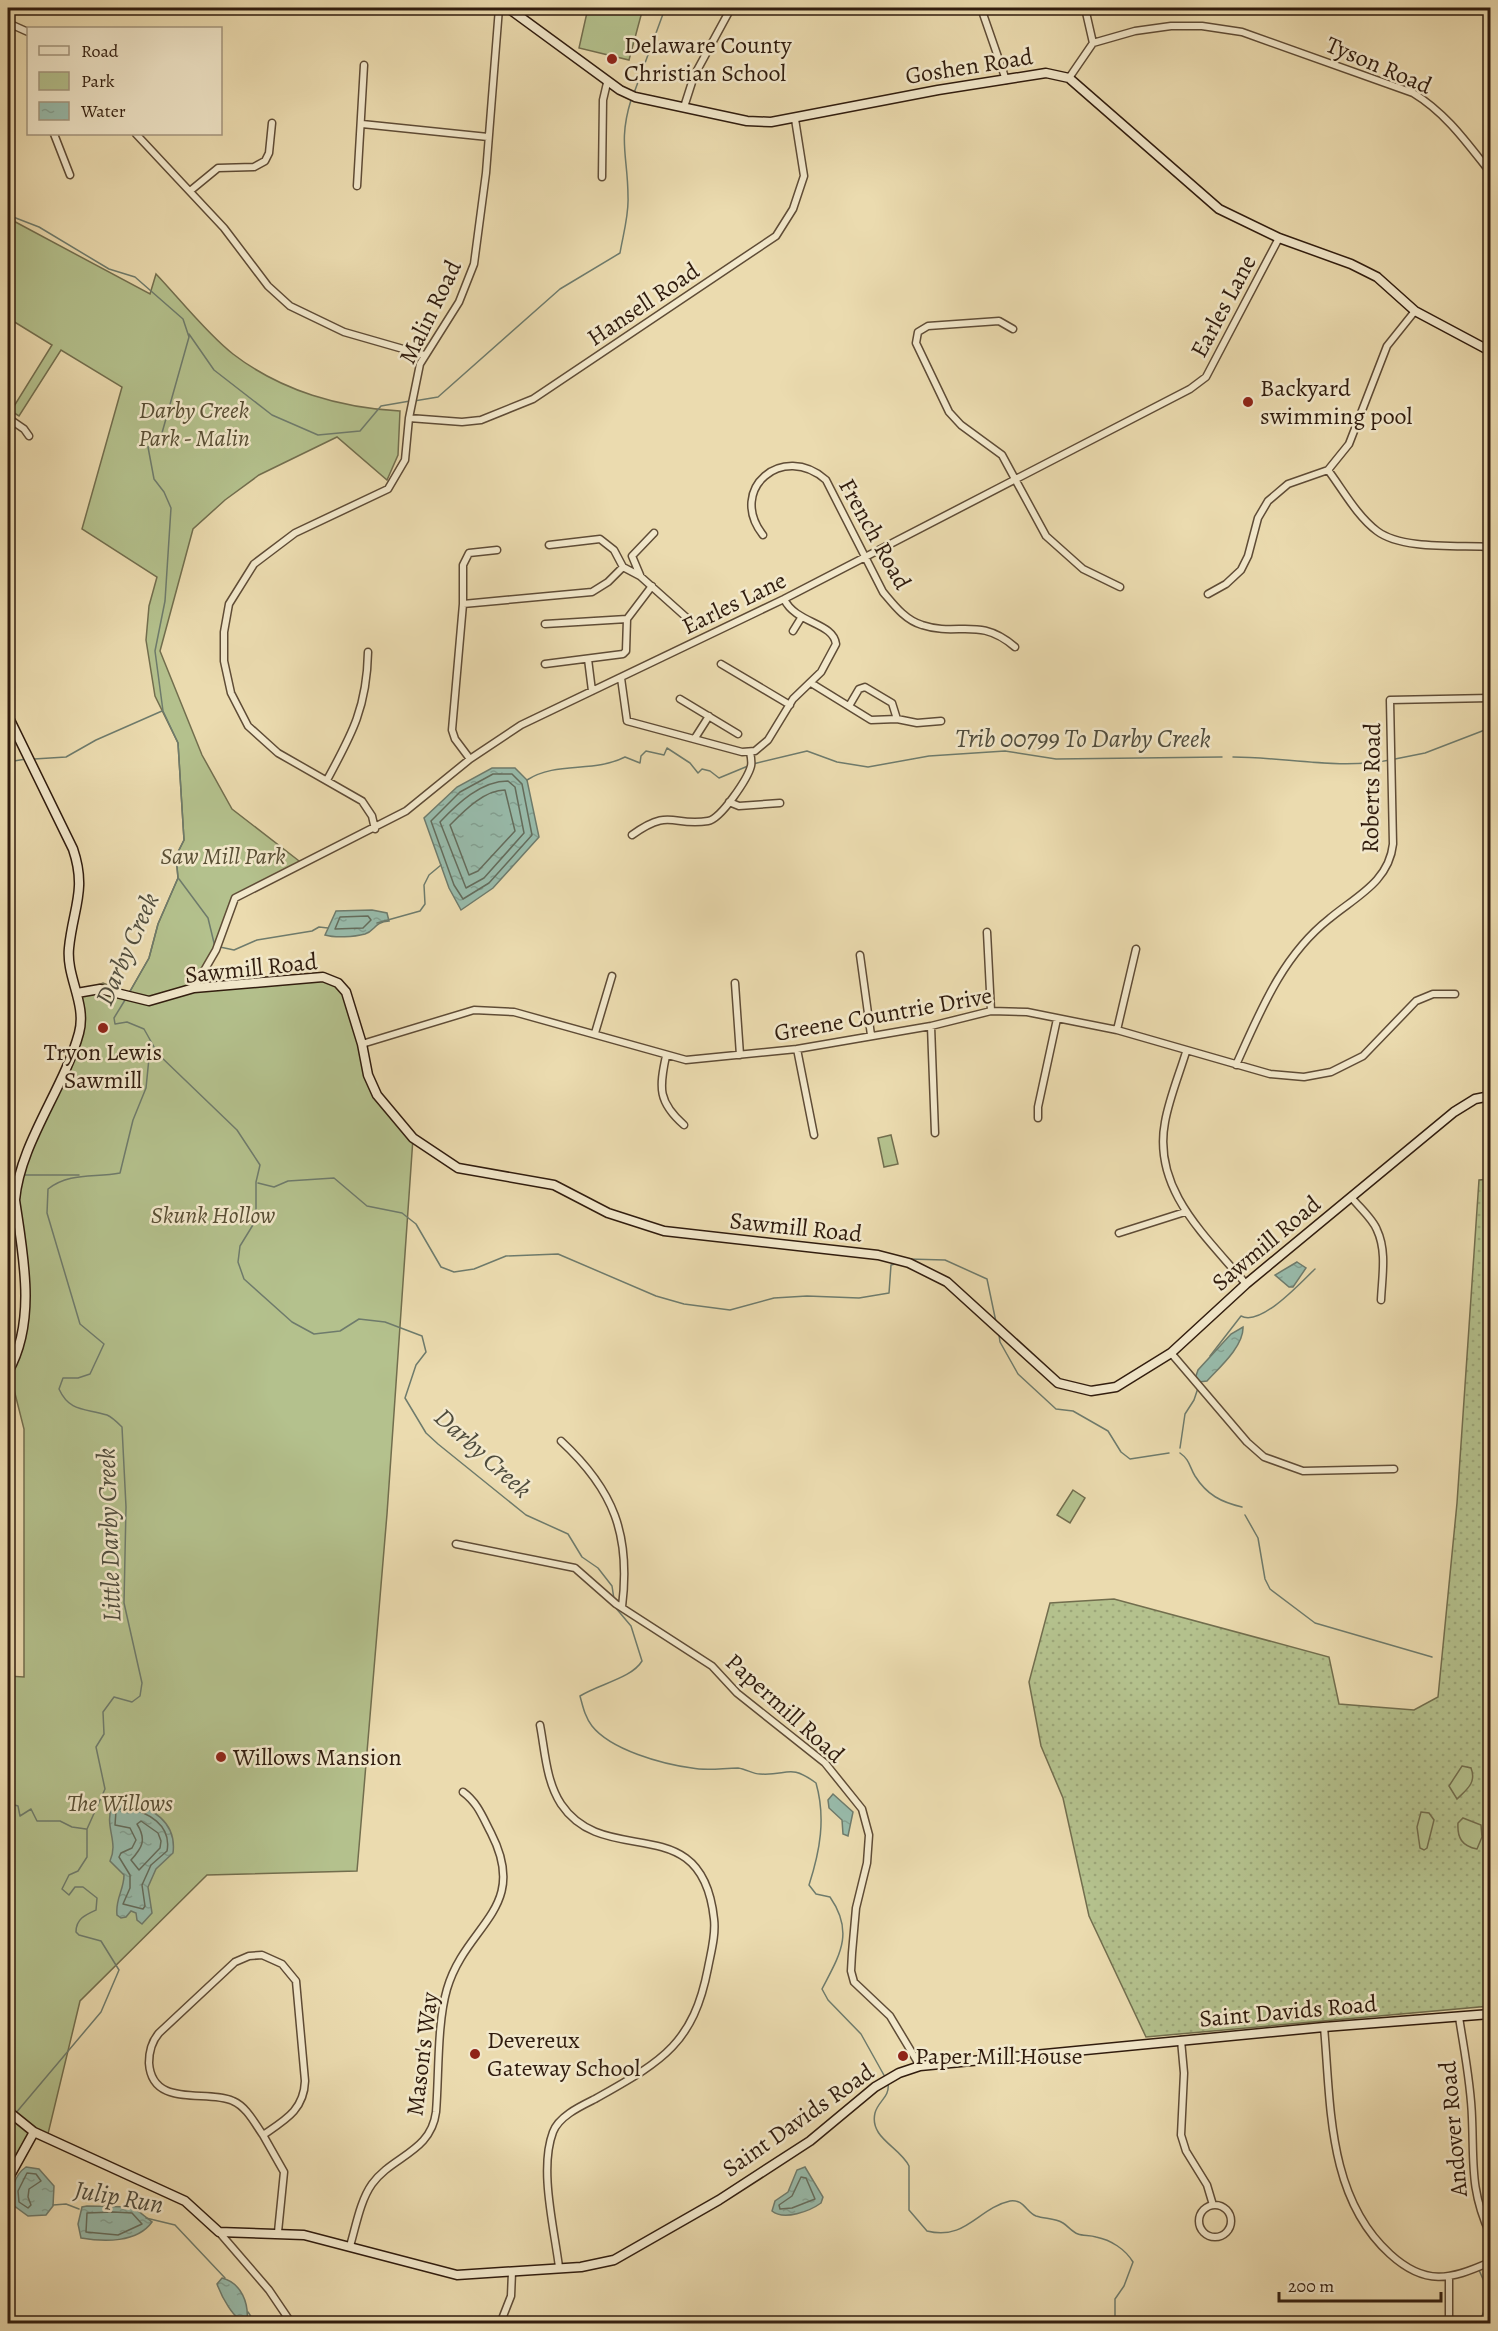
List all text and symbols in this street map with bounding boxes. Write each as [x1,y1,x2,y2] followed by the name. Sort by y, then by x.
[27,27,222,135] legend
[1321,28,1437,102] street label: Tyson Road
[624,29,792,89] place label: Delaware County Christian School
[81,39,119,63] text: Road
[903,40,1035,92] street label: Goshen Road
[605,52,619,66] marker: Delaware County Christian School
[81,69,115,93] text: Park
[80,99,126,123] text: Water
[1183,249,1263,363] street label: Earles Lane
[391,255,469,369] street label: Malin Road
[581,255,705,353] street label: Hansell Road
[1260,372,1413,432] place label: Backyard swimming pool
[138,394,250,454] park label: Darby Creek Park - Malin
[1241,395,1255,409] marker: Backyard swimming pool
[831,473,919,595] street label: French Road
[676,564,792,642] street label: Earles Lane
[955,721,1211,756] water label: Trib 00799 To Darby Creek
[1354,722,1388,853] street label: Roberts Road
[160,840,286,872] park label: Saw Mill Park
[87,887,167,1011] water label: Darby Creek
[183,945,319,991] street label: Sawmill Road
[772,979,994,1049] street label: Greene Countrie Drive
[96,1021,110,1035] marker: Tryon Lewis Sawmill
[44,1036,162,1096] place label: Tryon Lewis Sawmill
[1205,1188,1327,1298] street label: Sawmill Road
[151,1199,276,1231] park label: Skunk Hollow
[728,1204,864,1250] street label: Sawmill Road
[427,1400,539,1506] water label: Darby Creek
[88,1447,130,1623] water label: Little Darby Creek
[719,1646,851,1770] street label: Papermill Road
[232,1741,402,1773] place label: Willows Mansion
[214,1750,228,1764] marker: Willows Mansion
[67,1787,173,1819] park label: The Willows
[1198,1987,1378,2035] street label: Saint Davids Road
[399,1990,446,2118] street label: Mason's Way
[487,2024,640,2084] place label: Devereux Gateway School
[915,2040,1083,2072] place label: Paper Mill House
[468,2047,482,2061] marker: Devereux Gateway School
[896,2049,910,2063] marker: Paper Mill House
[716,2056,880,2184] street label: Saint Davids Road
[1431,2060,1475,2199] street label: Andover Road
[71,2172,166,2222] water label: Julip Run
[1279,2265,1441,2303] scale bar
[1288,2274,1334,2298] text: 200 m

